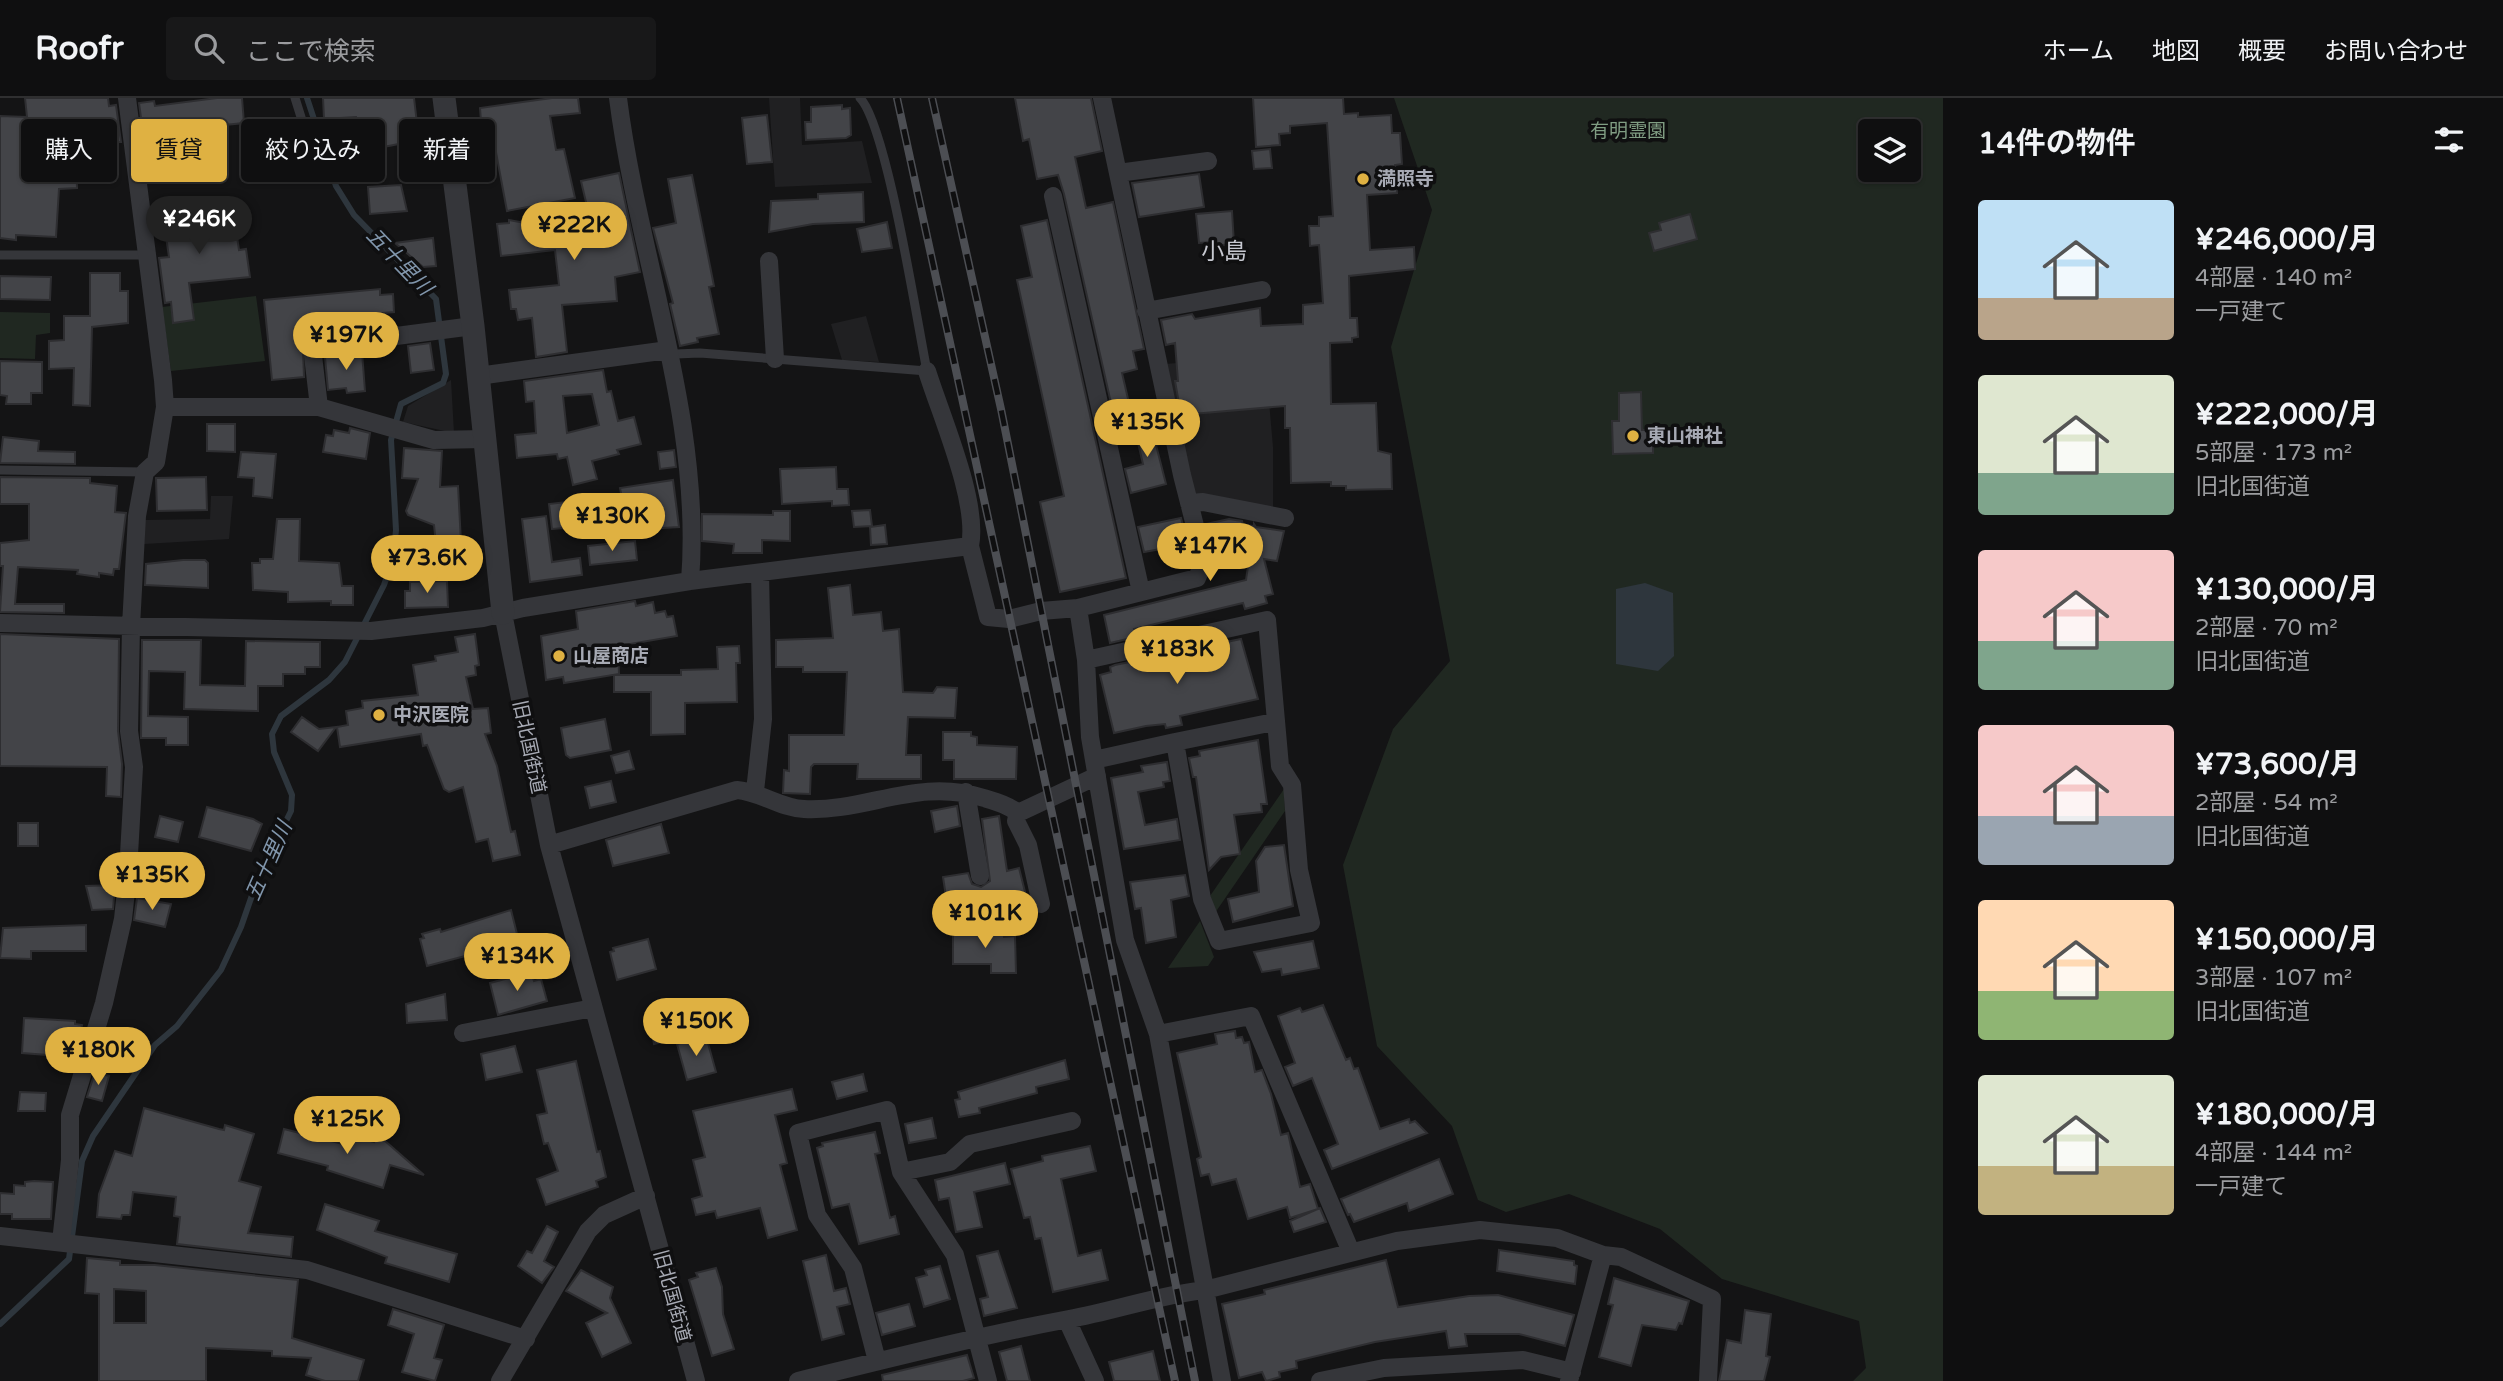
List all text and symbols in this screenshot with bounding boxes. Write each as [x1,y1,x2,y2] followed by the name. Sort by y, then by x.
[166,17,656,80] search box
[35,29,124,68] text: Roofr
[190,29,228,67] icon: search
[246,36,376,67] text: ここで検索
[2043,37,2114,66] text: ホーム
[2152,37,2200,66] text: 地図
[2238,37,2286,66] text: 概要
[2324,37,2468,66] text: お問い合わせ
[21,119,117,182] chip: 購入
[131,119,227,182] chip: 賃貸
[241,119,385,182] chip: 絞り込み
[399,119,495,182] chip: 新着
[1858,119,1921,182] map controls
[1858,119,1921,182] button: layers
[1590,120,1666,142] park label: 有明霊園
[2430,121,2468,159] icon: filters
[1978,125,2136,162] text: 14件の物件
[1377,168,1434,190] place label: 満照寺
[1355,171,1371,187] marker: 満照寺
[150,197,248,256] pin: ¥246K
[525,202,623,262] pin: ¥222K
[162,205,236,233] text: ¥246K
[537,211,611,239] text: ¥222K
[2195,221,2379,258] text: ¥246,000/月
[361,223,439,302] water label: 五十里川
[2034,228,2118,312] icon: home
[1201,238,1247,266] district label: 小島
[2195,264,2352,292] text: 4部屋 · 140 m²
[2195,298,2287,326] text: 一戸建て
[297,313,395,372] pin: ¥197K
[309,321,383,349] text: ¥197K
[2195,396,2379,433] text: ¥222,000/月
[1098,400,1196,459] pin: ¥135K
[2034,403,2118,487] icon: home
[1110,408,1184,436] text: ¥135K
[1647,425,1723,447] place label: 東山神社
[1625,428,1641,444] marker: 東山神社
[2195,439,2352,467] text: 5部屋 · 173 m²
[2195,473,2310,501] text: 旧北国街道
[563,494,661,553] pin: ¥130K
[575,502,649,530] text: ¥130K
[1161,524,1259,583] pin: ¥147K
[1173,532,1247,560] text: ¥147K
[370,536,484,595] pin: ¥73.6K
[387,544,467,572] text: ¥73.6K
[2195,571,2379,608] text: ¥130,000/月
[2034,578,2118,662] icon: home
[2195,614,2338,642] text: 2部屋 · 70 m²
[1128,626,1226,686] pin: ¥183K
[1140,635,1214,663] text: ¥183K
[573,645,649,667] place label: 山屋商店
[551,648,567,664] marker: 山屋商店
[2195,648,2310,676] text: 旧北国街道
[508,698,550,796] street label: 旧北国街道
[393,704,469,726] place label: 中沢医院
[371,707,387,723] marker: 中沢医院
[2195,746,2360,783] text: ¥73,600/月
[2034,753,2118,837] icon: home
[2195,789,2338,817] text: 2部屋 · 54 m²
[240,816,298,904] water label: 五十里川
[2195,823,2310,851] text: 旧北国街道
[103,852,201,912] pin: ¥135K
[115,861,189,889] text: ¥135K
[936,890,1034,950] pin: ¥101K
[948,899,1022,927] text: ¥101K
[2195,921,2379,958] text: ¥150,000/月
[2034,928,2118,1012] icon: home
[468,934,566,993] pin: ¥134K
[480,942,554,970] text: ¥134K
[2195,964,2352,992] text: 3部屋 · 107 m²
[647,998,745,1058] pin: ¥150K
[2195,998,2310,1026] text: 旧北国街道
[659,1007,733,1035] text: ¥150K
[49,1028,147,1087] pin: ¥180K
[61,1036,135,1064] text: ¥180K
[298,1096,396,1156] pin: ¥125K
[2195,1096,2379,1133] text: ¥180,000/月
[2034,1103,2118,1187] icon: home
[310,1105,384,1133] text: ¥125K
[2195,1139,2352,1167] text: 4部屋 · 144 m²
[2195,1173,2287,1201] text: 一戸建て
[649,1247,695,1345] street label: 旧北国街道

